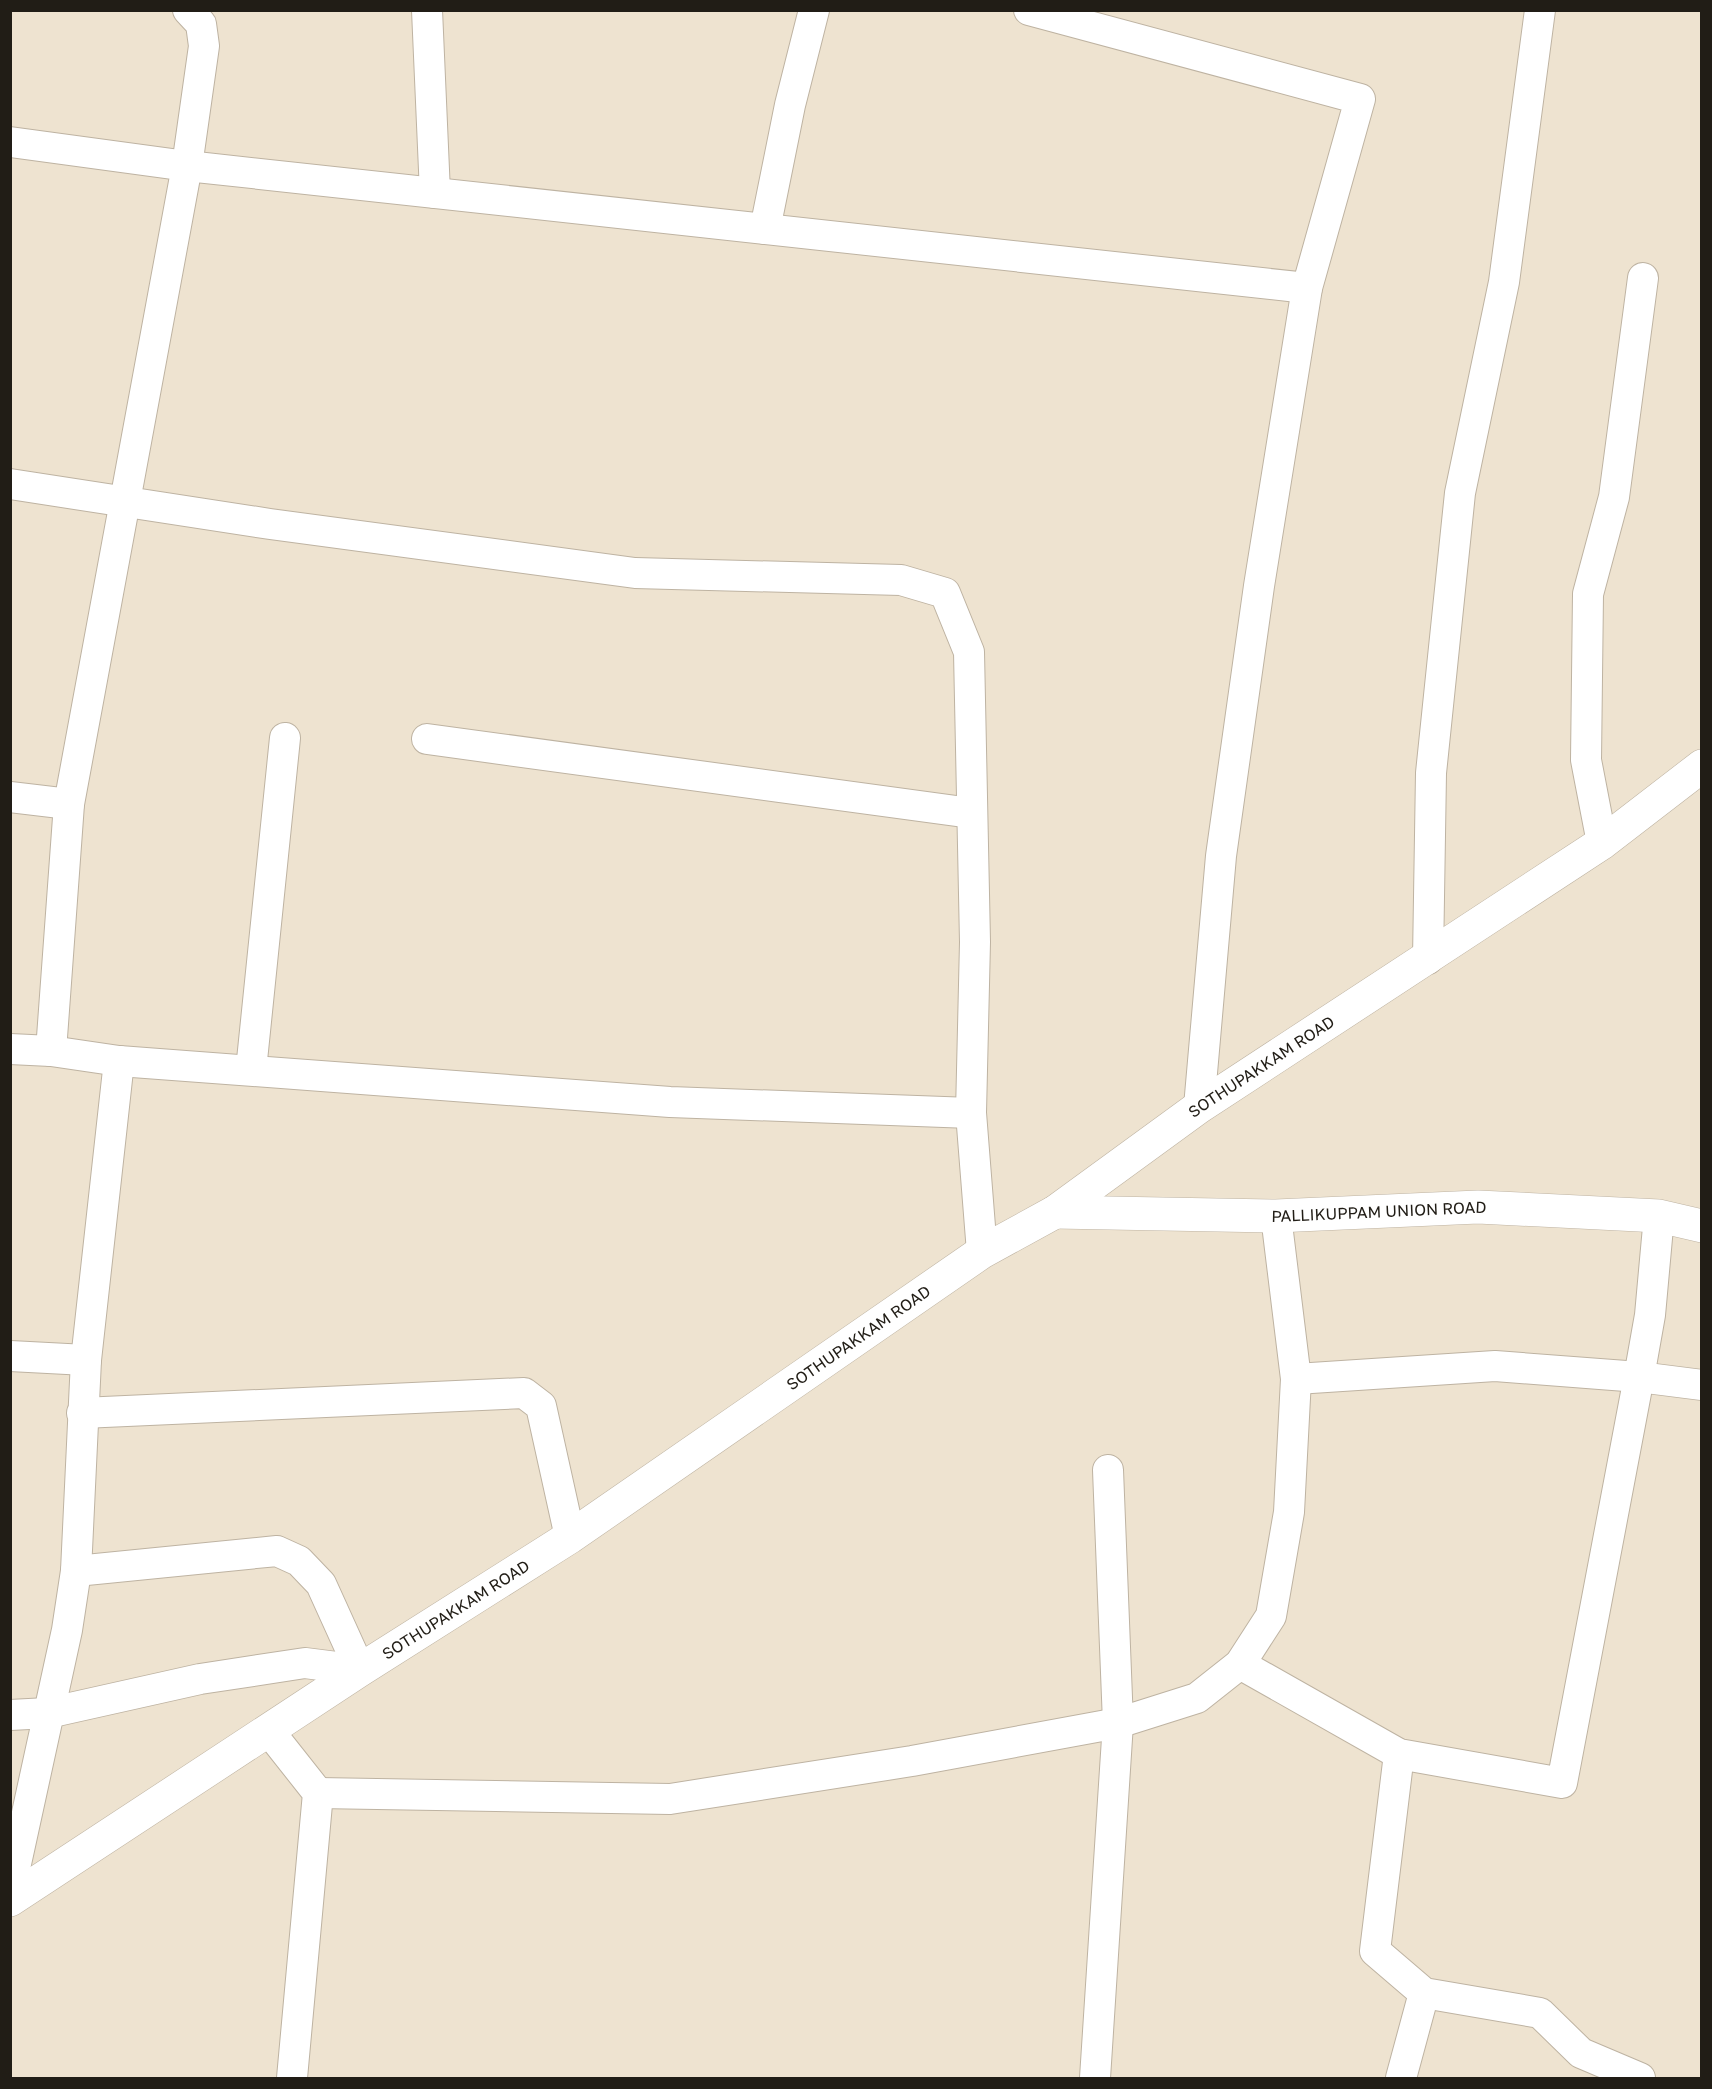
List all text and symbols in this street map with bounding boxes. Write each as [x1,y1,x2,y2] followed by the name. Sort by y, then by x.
[1184,1011,1338,1122] street label: SOTHUPAKKAM ROAD
[1271,1197,1487,1226] street label: PALLIKUPPAM UNION ROAD
[782,1281,934,1394] street label: SOTHUPAKKAM ROAD
[378,1555,533,1664] street label: SOTHUPAKKAM ROAD

